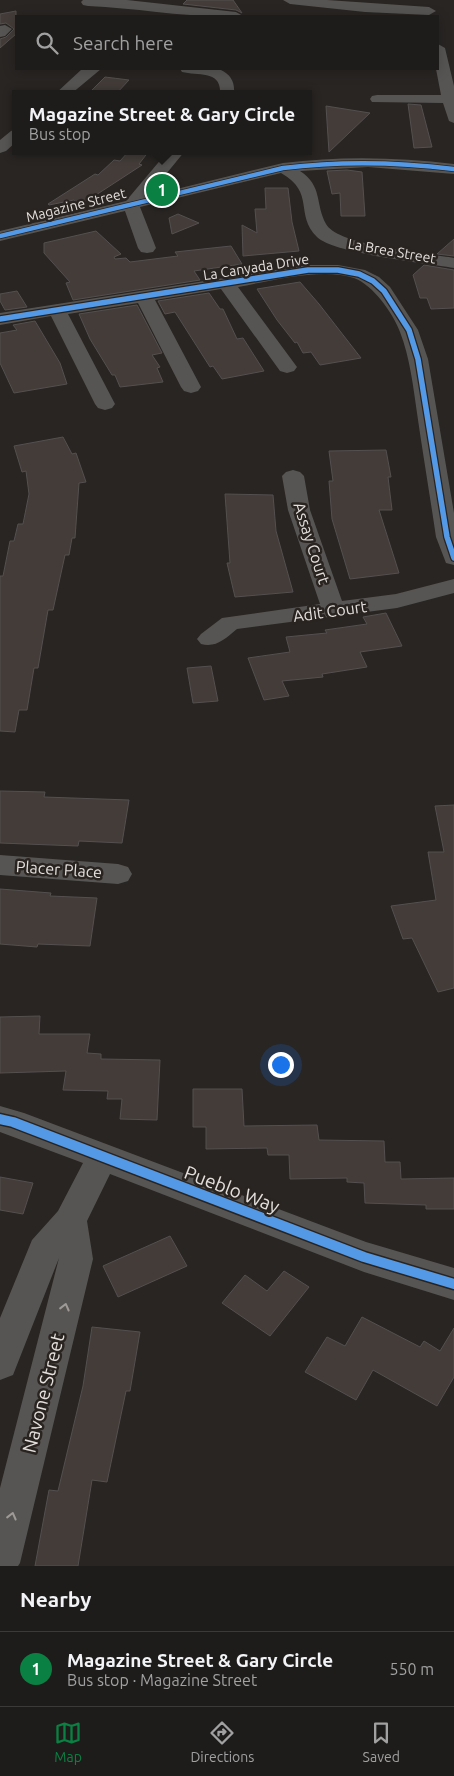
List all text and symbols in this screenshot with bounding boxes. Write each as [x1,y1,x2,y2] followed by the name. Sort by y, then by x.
[15,15,439,70] search box
[33,29,61,57] icon: search
[73,32,173,54] text: Search here
[12,90,312,155] popup
[29,103,295,125] text: Magazine Street & Gary Circle
[29,125,91,143] text: Bus stop
[146,171,178,209] pin: 1
[24,185,128,225] street label: Magazine Street
[347,235,438,267] street label: La Brea Street
[202,251,310,283] street label: La Canyada Drive
[290,500,334,587] street label: Assay Court
[292,597,369,625] street label: Adit Court
[15,857,103,881] street label: Placer Place
[268,1052,294,1078] your location
[181,1161,283,1217] street label: Pueblo Way
[59,1303,70,1312] one-way arrow
[18,1330,69,1455] street label: Navone Street
[6,1511,17,1520] one-way arrow
[20,1587,91,1611] text: Nearby
[67,1649,333,1671] text: Magazine Street & Gary Circle
[31,1660,41,1678] text: 1
[389,1660,434,1678] text: 550 m
[67,1671,257,1689] text: Bus stop · Magazine Street
[54,1719,82,1765] tab: Map
[190,1719,254,1765] tab: Directions
[363,1719,400,1765] tab: Saved

